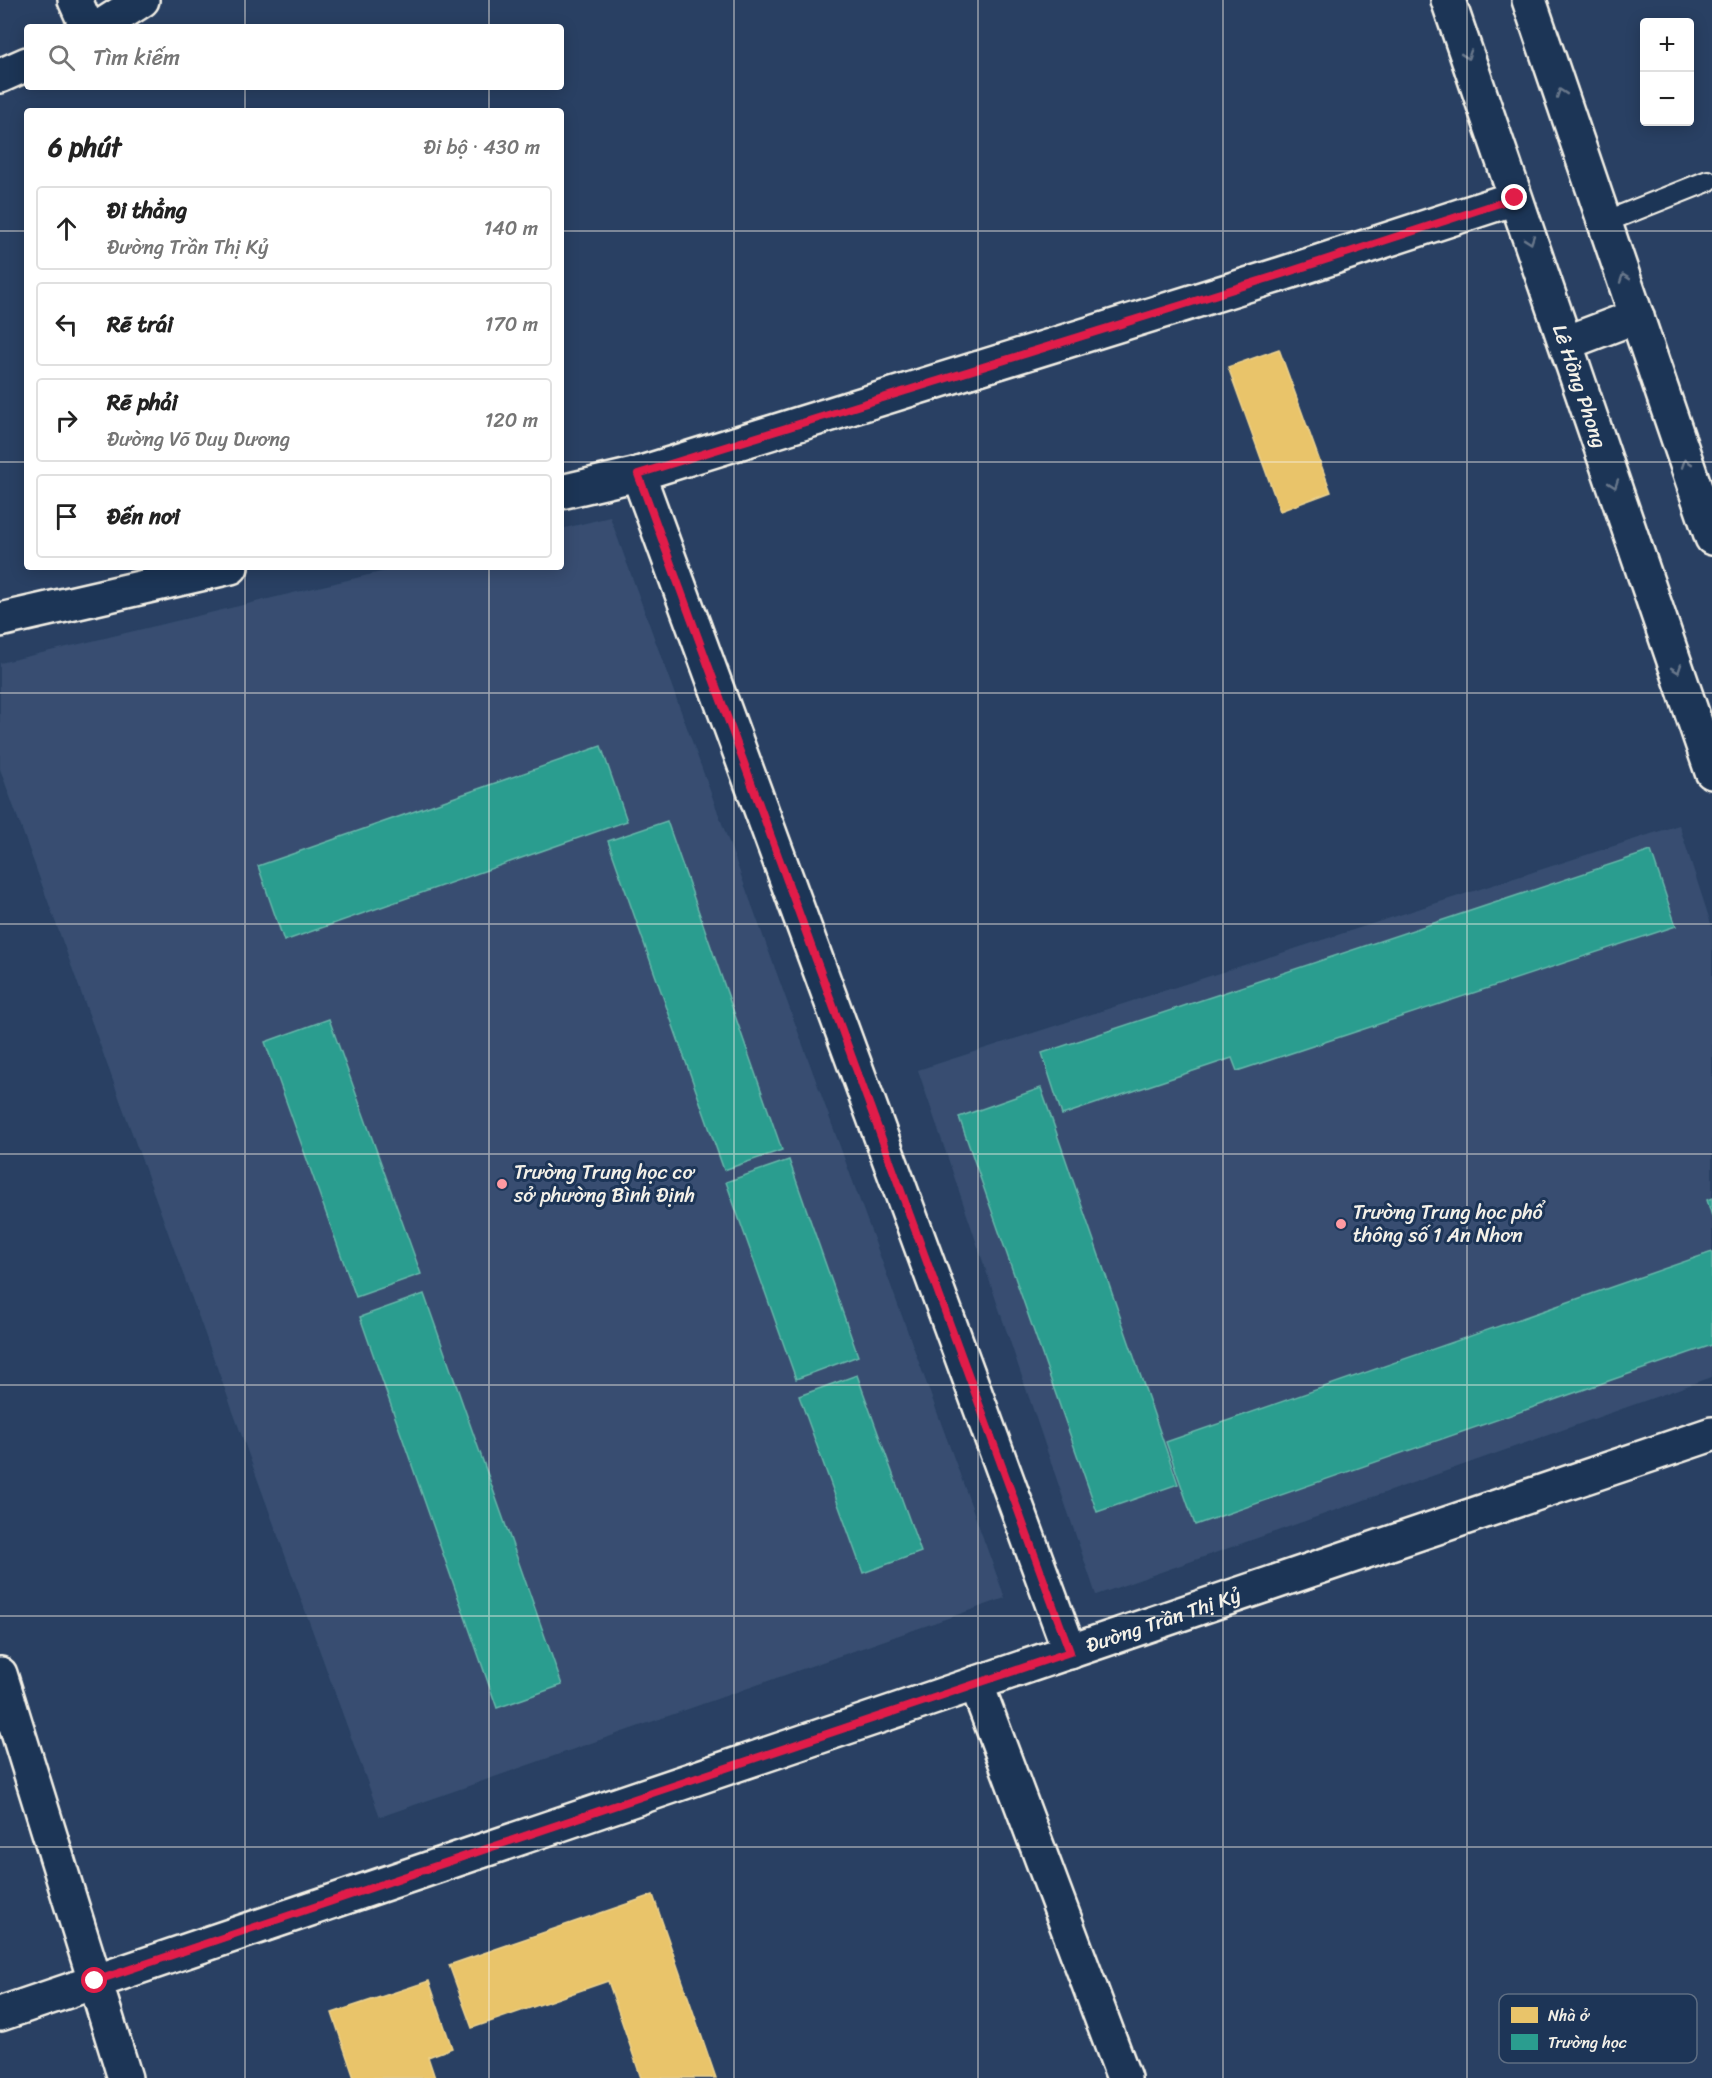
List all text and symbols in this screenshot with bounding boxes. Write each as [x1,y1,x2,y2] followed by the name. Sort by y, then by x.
[1640,18,1694,126] map controls
[1640,18,1694,72] button: +
[24,24,564,90] search box
[93,38,180,77] text: Tìm kiếm
[45,41,78,74] icon: search
[1460,49,1472,60] one-way arrow
[1640,72,1694,126] button: −
[1556,88,1568,99] one-way arrow
[48,124,121,170] text: 6 phút
[424,130,540,165] text: Đi bộ · 430 m
[1501,184,1527,210] route end
[107,191,187,230] text: Đi thẳng
[484,211,538,246] text: 140 m
[50,212,83,245] icon: ahead
[107,230,268,265] text: Đường Trần Thị Kỷ
[1522,234,1535,245] one-way arrow
[1618,273,1631,284] one-way arrow
[107,305,173,344] text: Rẽ trái
[485,307,538,342] text: 170 m
[50,308,83,341] icon: left
[1542,320,1617,453] street label: Lê Hồng Phong
[107,383,178,422] text: Rẽ phải
[485,403,538,438] text: 120 m
[50,404,83,437] icon: right
[107,422,290,457] text: Đường Võ Duy Dương
[1681,458,1694,469] one-way arrow
[1607,478,1619,489] one-way arrow
[107,497,180,536] text: Đến nơi
[50,500,83,533] icon: arrive
[1669,663,1682,674] one-way arrow
[513,1155,696,1213] place label: Trường Trung học cơ sở phường Bình Định
[495,1177,509,1191] marker: Trường Trung học cơ sở phường Bình Định
[1353,1195,1547,1253] place label: Trường Trung học phổ thông số 1 An Nhơn
[1334,1217,1348,1231] marker: Trường Trung học phổ thông số 1 An Nhơn
[1081,1578,1246,1663] street label: Đường Trần Thị Kỷ
[81,1967,107,1993] route start
[1499,1994,1697,2063] legend
[1548,2001,1591,2030] text: Nhà ở
[1548,2028,1627,2057] text: Trường học

